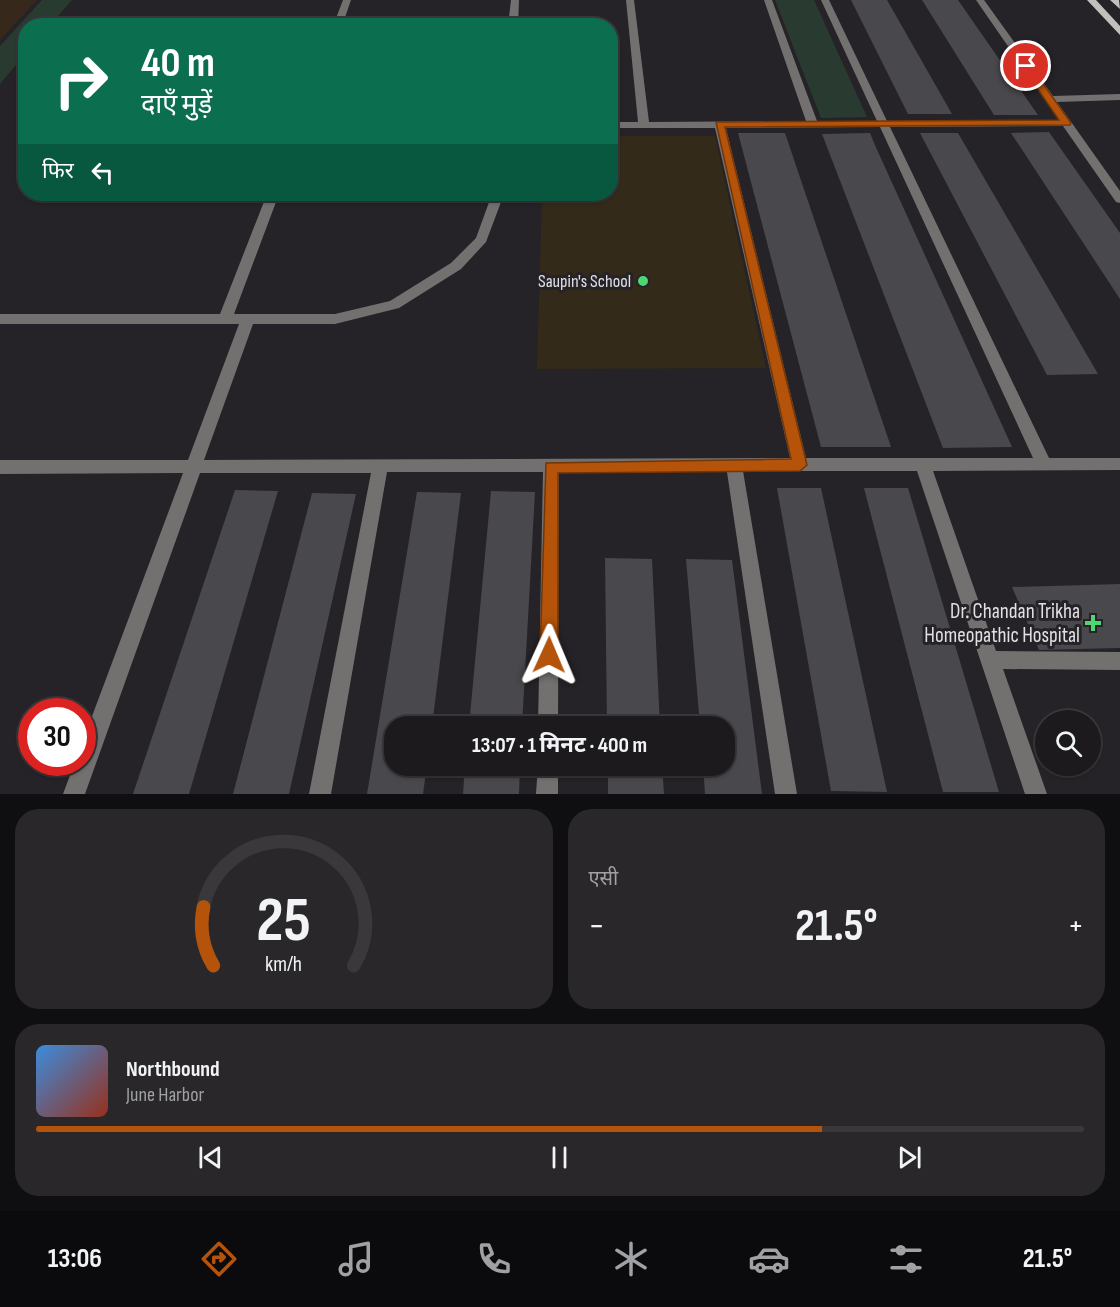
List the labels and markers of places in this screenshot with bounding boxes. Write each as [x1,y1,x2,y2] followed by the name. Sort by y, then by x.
[1000,40,1051,91] pin
[538,271,631,292] place label: Saupin's School
[636,274,650,288] marker: Saupin's School
[924,599,1080,648] place label: Dr. Chandan Trikha Homeopathic Hospital
[1084,614,1102,632] marker: Dr. Chandan Trikha Homeopathic Hospital

